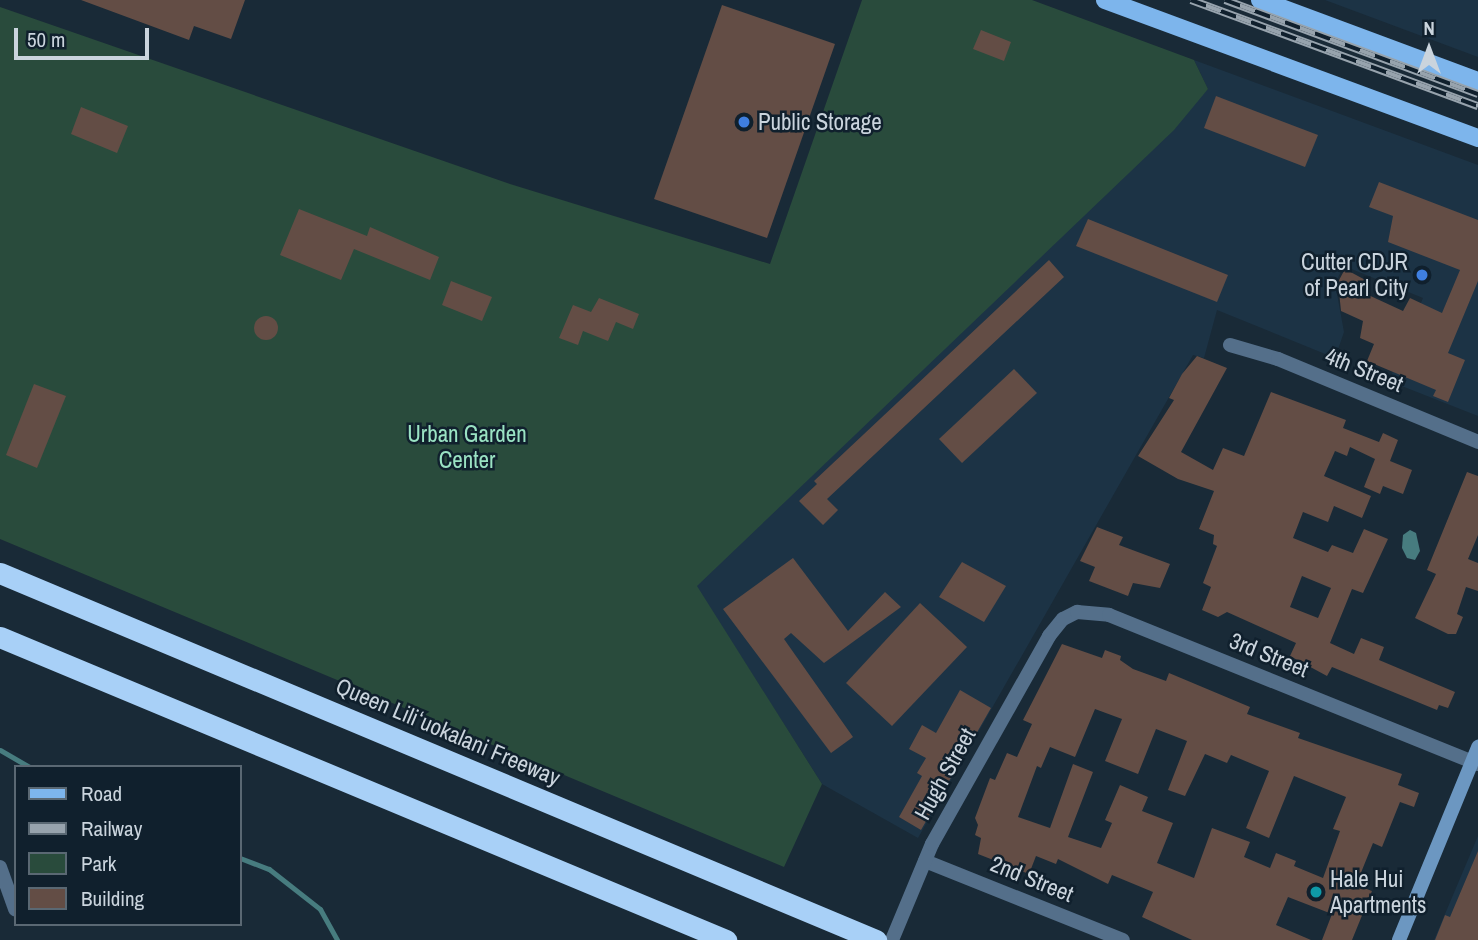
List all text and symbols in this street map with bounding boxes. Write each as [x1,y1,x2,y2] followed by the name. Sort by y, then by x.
[18,14,152,58] scale bar
[1394,14,1464,84] north arrow
[1423,15,1435,41] text: N
[27,25,65,54] text: 50 m
[758,108,882,136] place label: Public Storage
[736,114,752,130] marker: Public Storage
[1301,248,1408,302] place label: Cutter CDJR of Pearl City
[1414,267,1430,283] marker: Cutter CDJR of Pearl City
[1321,342,1407,398] street label: 4th Street
[407,420,527,474] park label: Urban Garden Center
[1225,627,1313,683] street label: 3rd Street
[332,672,564,792] street label: Queen Liliʻuokalani Freeway
[909,723,981,825] street label: Hugh Street
[14,765,242,926] legend
[81,779,122,808] text: Road
[81,814,142,843] text: Railway
[81,849,116,878] text: Park
[986,850,1078,908] street label: 2nd Street
[1330,865,1426,919] place label: Hale Hui Apartments
[81,884,144,913] text: Building
[1308,884,1324,900] marker: Hale Hui Apartments

